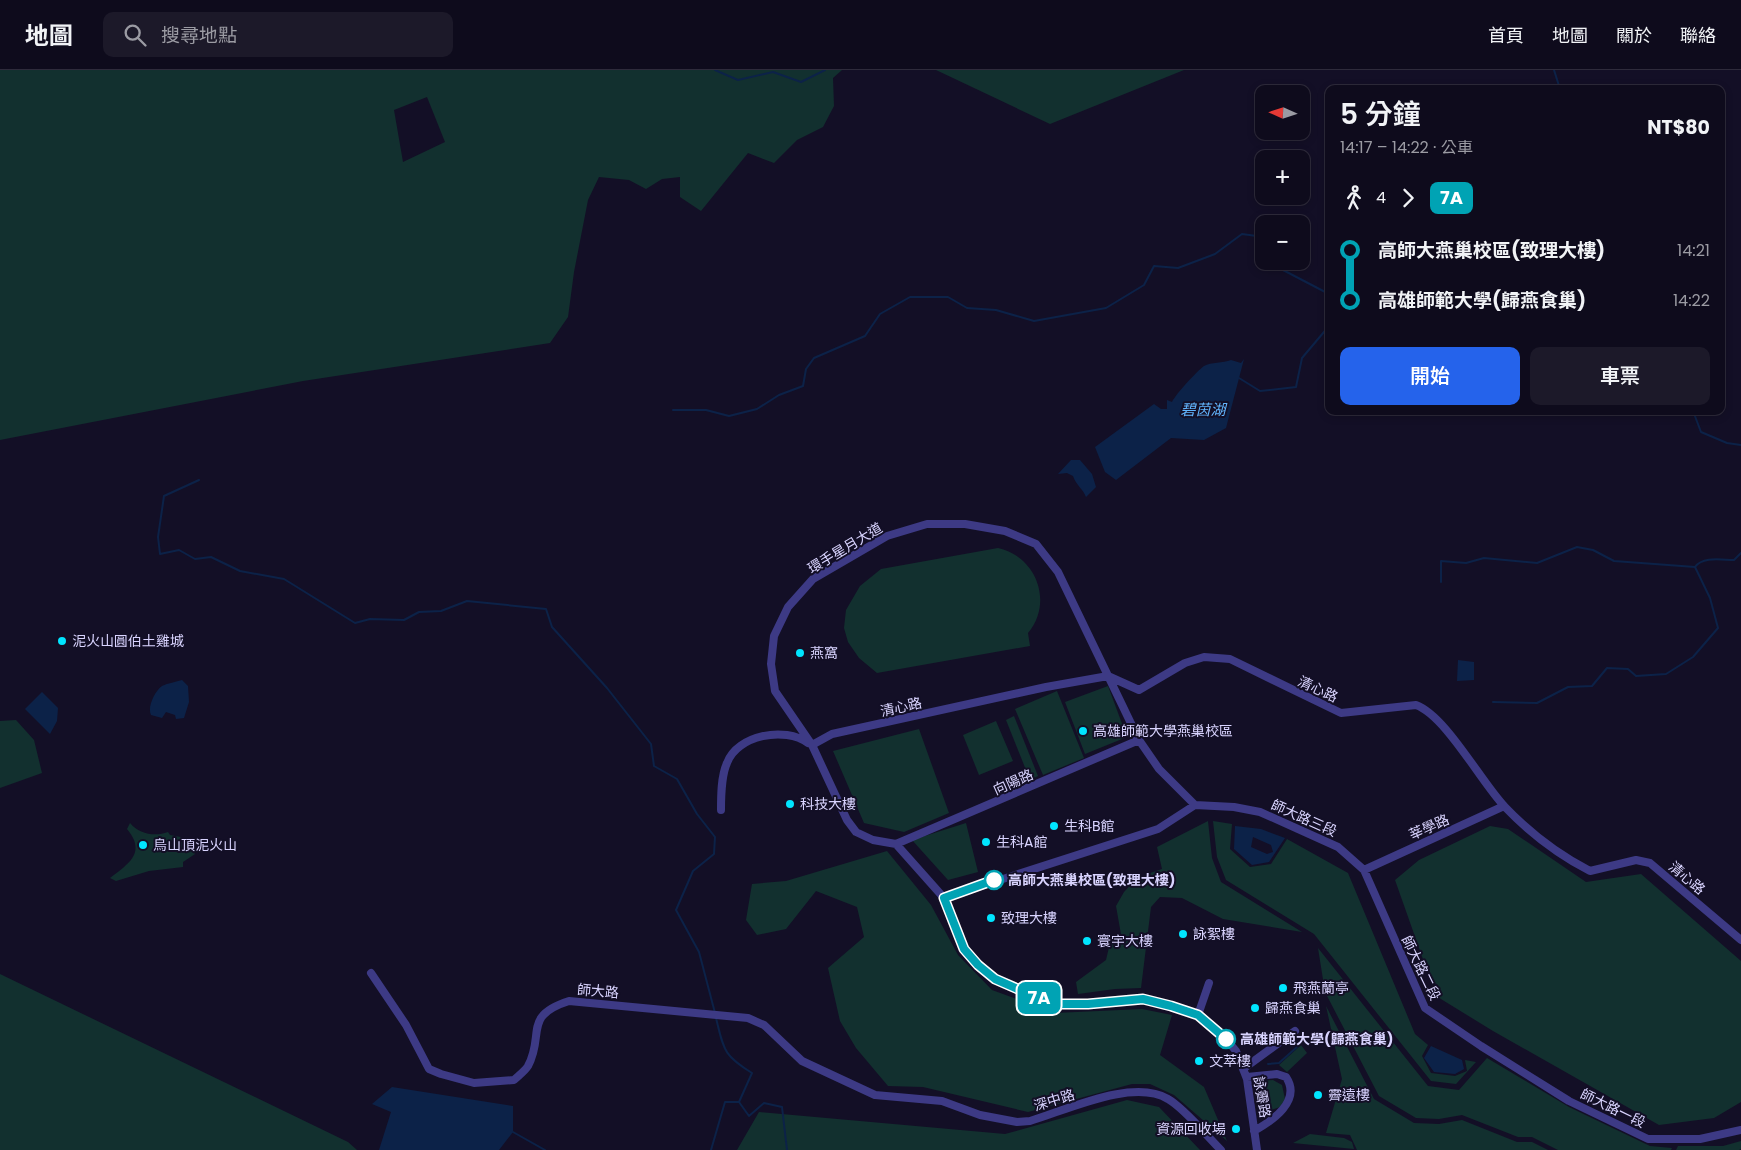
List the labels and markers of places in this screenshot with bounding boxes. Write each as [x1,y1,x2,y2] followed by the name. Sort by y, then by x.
[72,631,184,651] place label: 泥火山圓伯土雞城
[56,635,68,647] marker: 泥火山圓伯土雞城
[810,643,838,663] place label: 燕窩
[794,647,806,659] marker: 燕窩
[1093,721,1233,741] place label: 高雄師範大學燕巢校區
[1077,725,1089,737] marker: 高雄師範大學燕巢校區
[800,794,856,814] place label: 科技大樓
[784,798,796,810] marker: 科技大樓
[1064,816,1115,836] place label: 生科B館
[1048,820,1060,832] marker: 生科B館
[996,832,1047,852] place label: 生科A館
[153,835,237,855] place label: 烏山頂泥火山
[980,836,992,848] marker: 生科A館
[137,839,149,851] marker: 烏山頂泥火山
[984,870,1004,890] marker: 高師大燕巢校區(致理大樓)
[1008,870,1175,890] place label: 高師大燕巢校區(致理大樓)
[1001,908,1057,928] place label: 致理大樓
[985,912,997,924] marker: 致理大樓
[1193,924,1235,944] place label: 詠絮樓
[1177,928,1189,940] marker: 詠絮樓
[1097,931,1153,951] place label: 寰宇大樓
[1081,935,1093,947] marker: 寰宇大樓
[1293,978,1349,998] place label: 飛燕蘭亭
[1277,982,1289,994] marker: 飛燕蘭亭
[1265,998,1321,1018] place label: 歸燕食巢
[1249,1002,1261,1014] marker: 歸燕食巢
[1216,1029,1236,1049] marker: 高雄師範大學(歸燕食巢)
[1240,1029,1393,1049] place label: 高雄師範大學(歸燕食巢)
[1209,1051,1251,1071] place label: 文萃樓
[1193,1055,1205,1067] marker: 文萃樓
[1328,1085,1370,1105] place label: 霽遠樓
[1312,1089,1324,1101] marker: 霽遠樓
[1156,1119,1226,1139] place label: 資源回收場
[1230,1123,1242,1135] marker: 資源回收場

